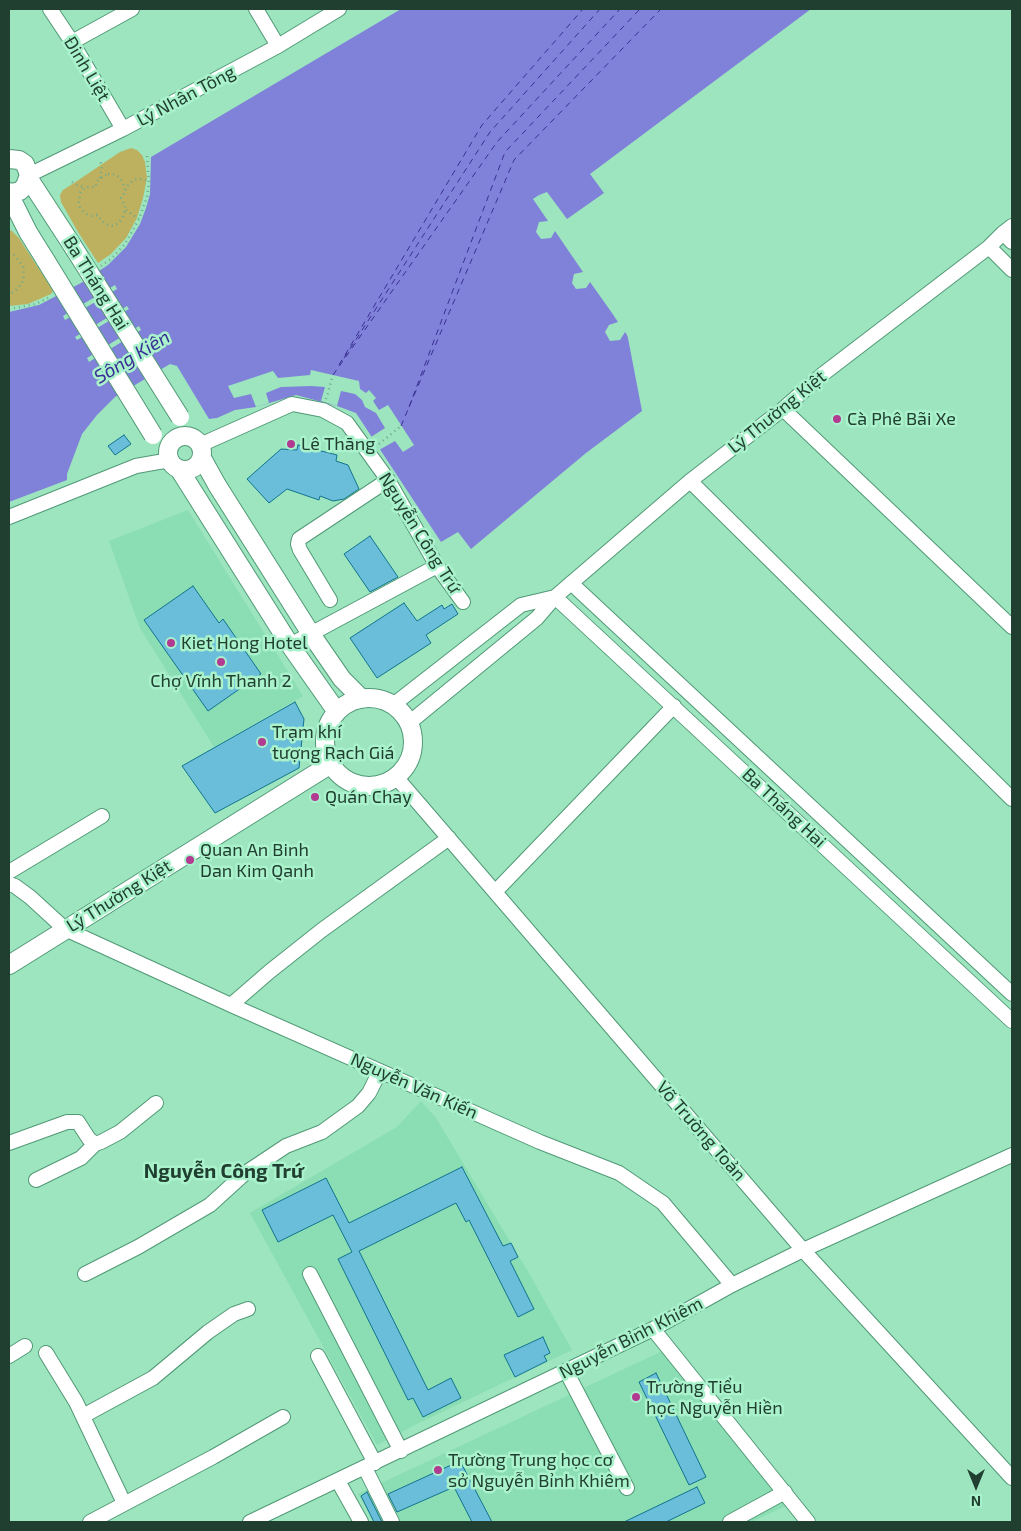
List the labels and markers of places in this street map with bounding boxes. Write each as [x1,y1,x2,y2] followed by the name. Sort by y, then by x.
[847,408,956,430] place label: Cà Phê Bãi Xe
[831,413,843,425] marker: Cà Phê Bãi Xe
[301,433,375,455] place label: Lê Thāng
[285,438,297,450] marker: Lê Thāng
[181,632,308,654] place label: Kiet Hong Hotel
[165,637,177,649] marker: Kiet Hong Hotel
[215,656,227,668] marker: Chợ Vĩnh Thanh 2
[150,670,292,692] place label: Chợ Vĩnh Thanh 2
[272,721,394,764] place label: Trạm khí tượng Rạch Giá
[256,736,268,748] marker: Trạm khí tượng Rạch Giá
[325,786,412,808] place label: Quán Chay
[309,791,321,803] marker: Quán Chay
[200,839,314,882] place label: Quan An Binh Dan Kim Qanh
[184,854,196,866] marker: Quan An Binh Dan Kim Qanh
[646,1376,783,1418] place label: Trường Tiểu học Nguyễn Hiền
[630,1391,642,1403] marker: Trường Tiểu học Nguyễn Hiền
[448,1449,630,1492] place label: Trường Trung học cơ sở Nguyễn Bỉnh Khiêm
[432,1464,444,1476] marker: Trường Trung học cơ sở Nguyễn Bỉnh Khiêm

